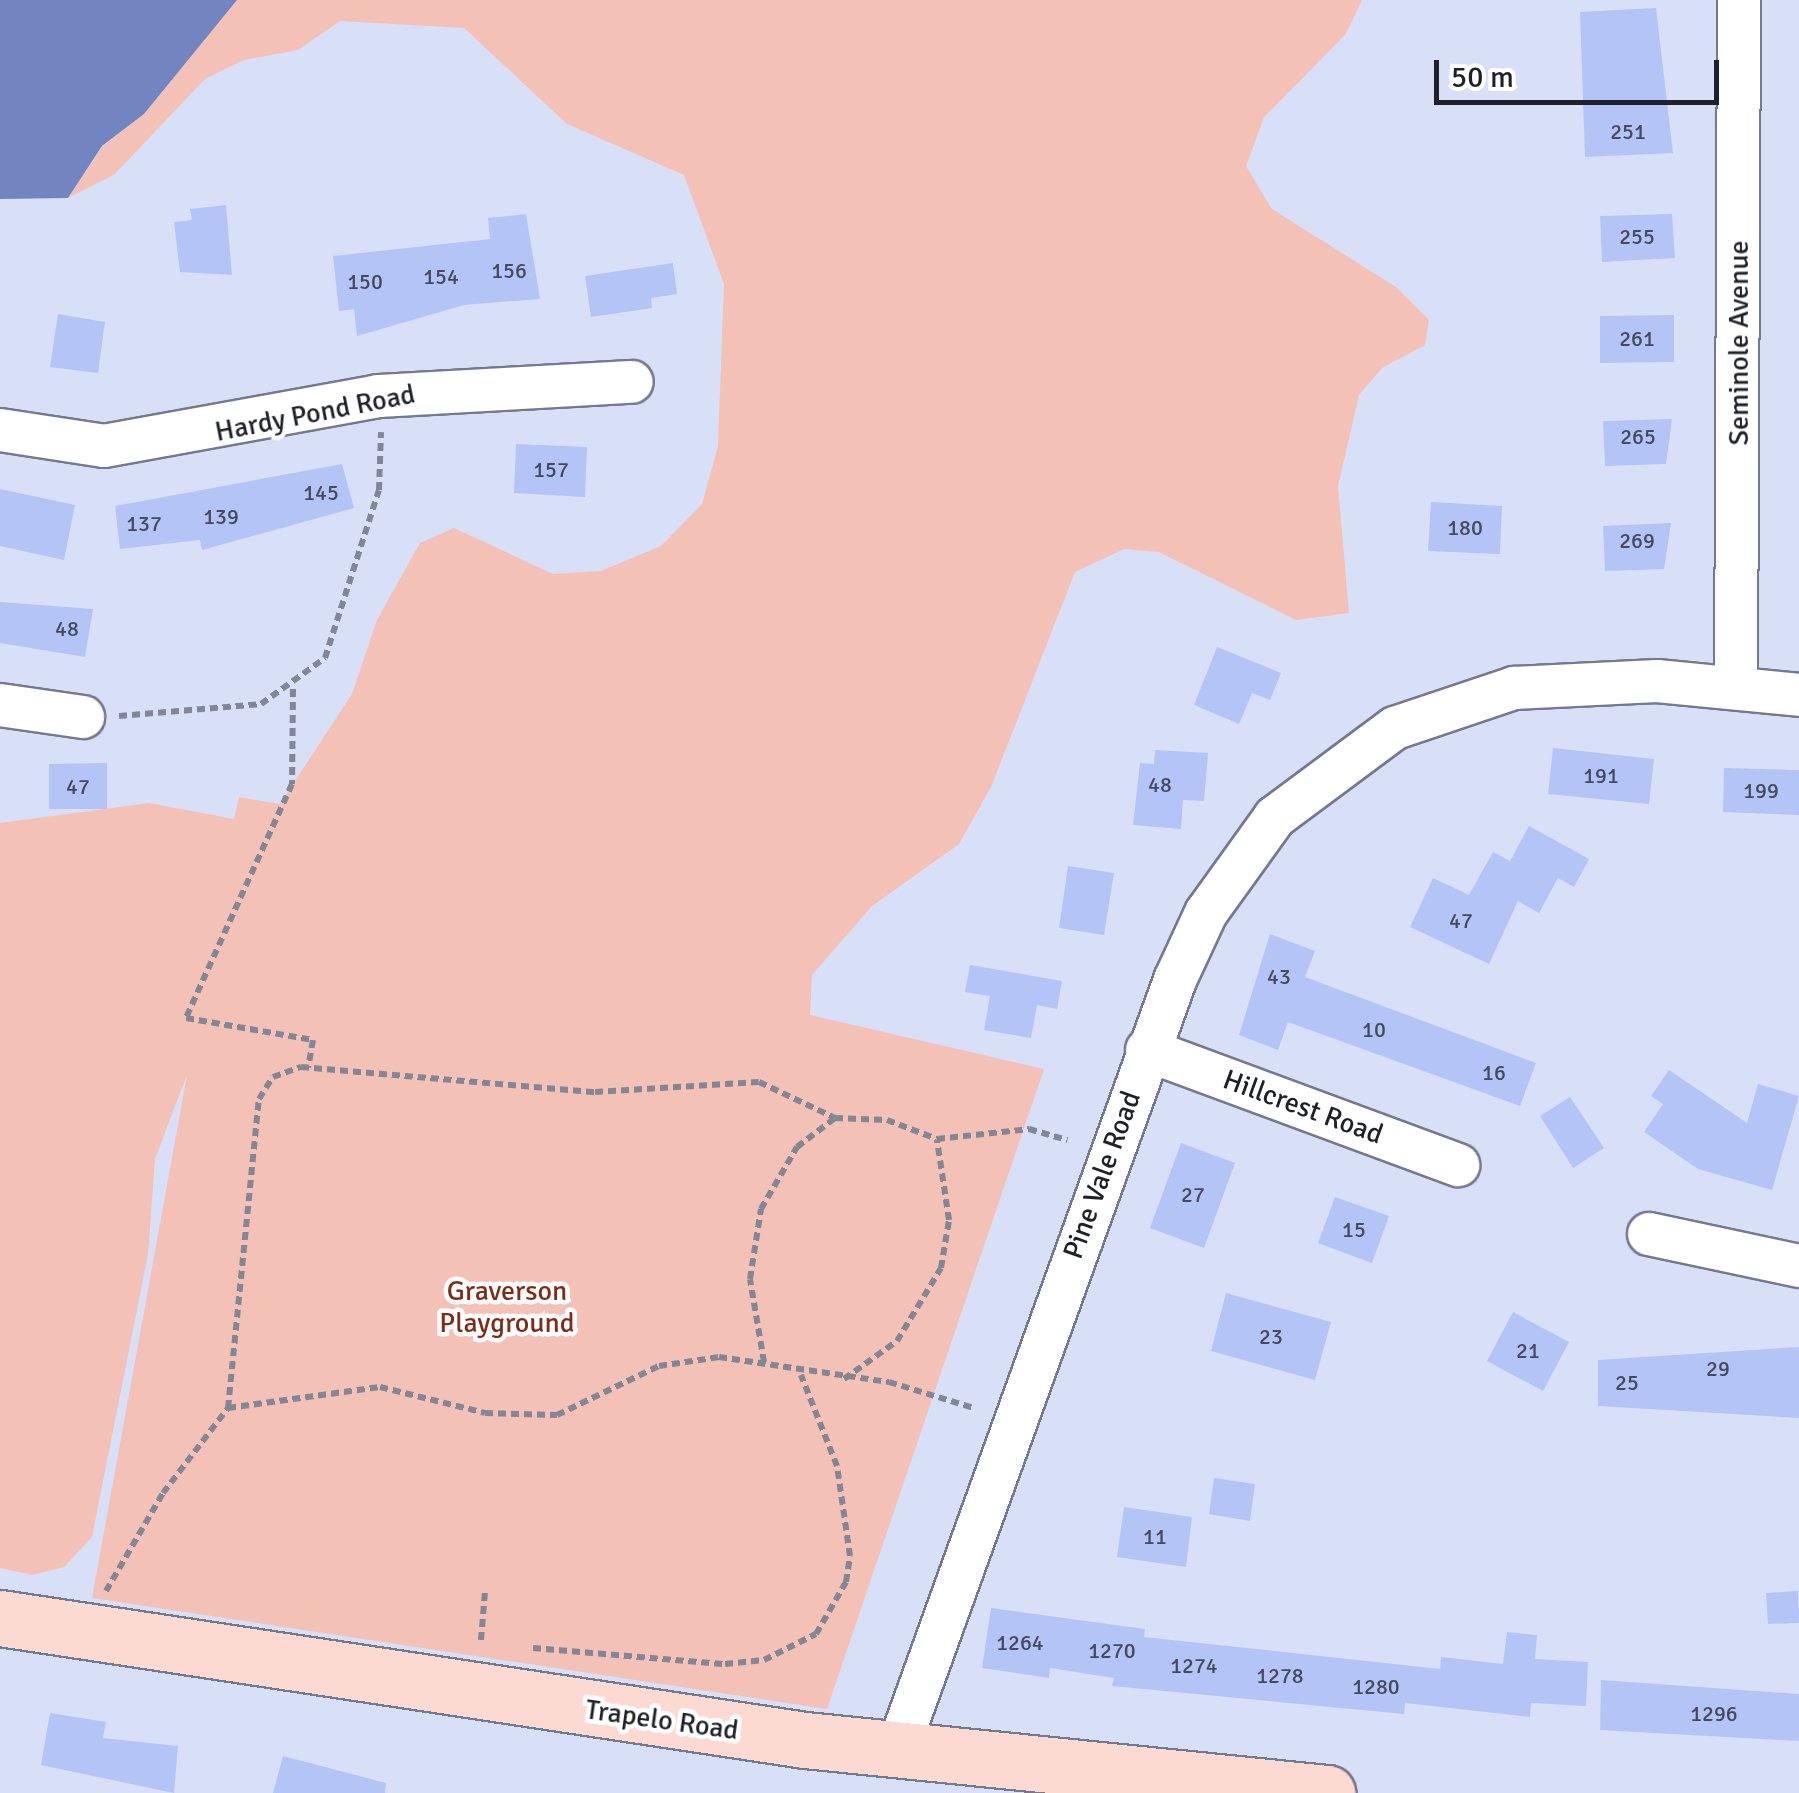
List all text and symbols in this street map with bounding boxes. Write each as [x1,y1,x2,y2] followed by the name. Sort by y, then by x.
[1439,40,1724,102] scale bar
[1451,59,1514,96] text: 50 m
[1610,119,1646,145] house number: 251
[1619,224,1655,250] house number: 255
[1722,240,1756,446] street label: Seminole Avenue
[491,258,527,284] house number: 156
[423,264,459,290] house number: 154
[347,269,383,295] house number: 150
[1619,326,1655,352] house number: 261
[212,377,418,449] street label: Hardy Pond Road
[1620,424,1656,450] house number: 265
[533,457,569,483] house number: 157
[303,480,339,506] house number: 145
[203,504,239,530] house number: 139
[126,511,162,537] house number: 137
[1447,515,1483,541] house number: 180
[1619,528,1655,554] house number: 269
[55,616,79,642] house number: 48
[1583,763,1619,789] house number: 191
[1148,772,1172,798] house number: 48
[66,774,90,800] house number: 47
[1743,778,1779,804] house number: 199
[1449,908,1473,934] house number: 47
[1267,964,1291,990] house number: 43
[1362,1017,1386,1043] house number: 10
[1482,1060,1506,1086] house number: 16
[1219,1063,1387,1151] street label: Hillcrest Road
[1056,1086,1148,1264] street label: Pine Vale Road
[1181,1182,1205,1208] house number: 27
[1342,1217,1366,1243] house number: 15
[439,1274,575,1340] park label: Graverson Playground
[1259,1324,1283,1350] house number: 23
[1516,1338,1540,1364] house number: 21
[1706,1356,1730,1382] house number: 29
[1615,1370,1639,1396] house number: 25
[1143,1524,1167,1550] house number: 11
[996,1630,1044,1656] house number: 1264
[1088,1638,1136,1664] house number: 1270
[1170,1653,1218,1679] house number: 1274
[1256,1663,1304,1689] house number: 1278
[1352,1674,1400,1700] house number: 1280
[583,1693,741,1747] street label: Trapelo Road
[1690,1701,1738,1727] house number: 1296

